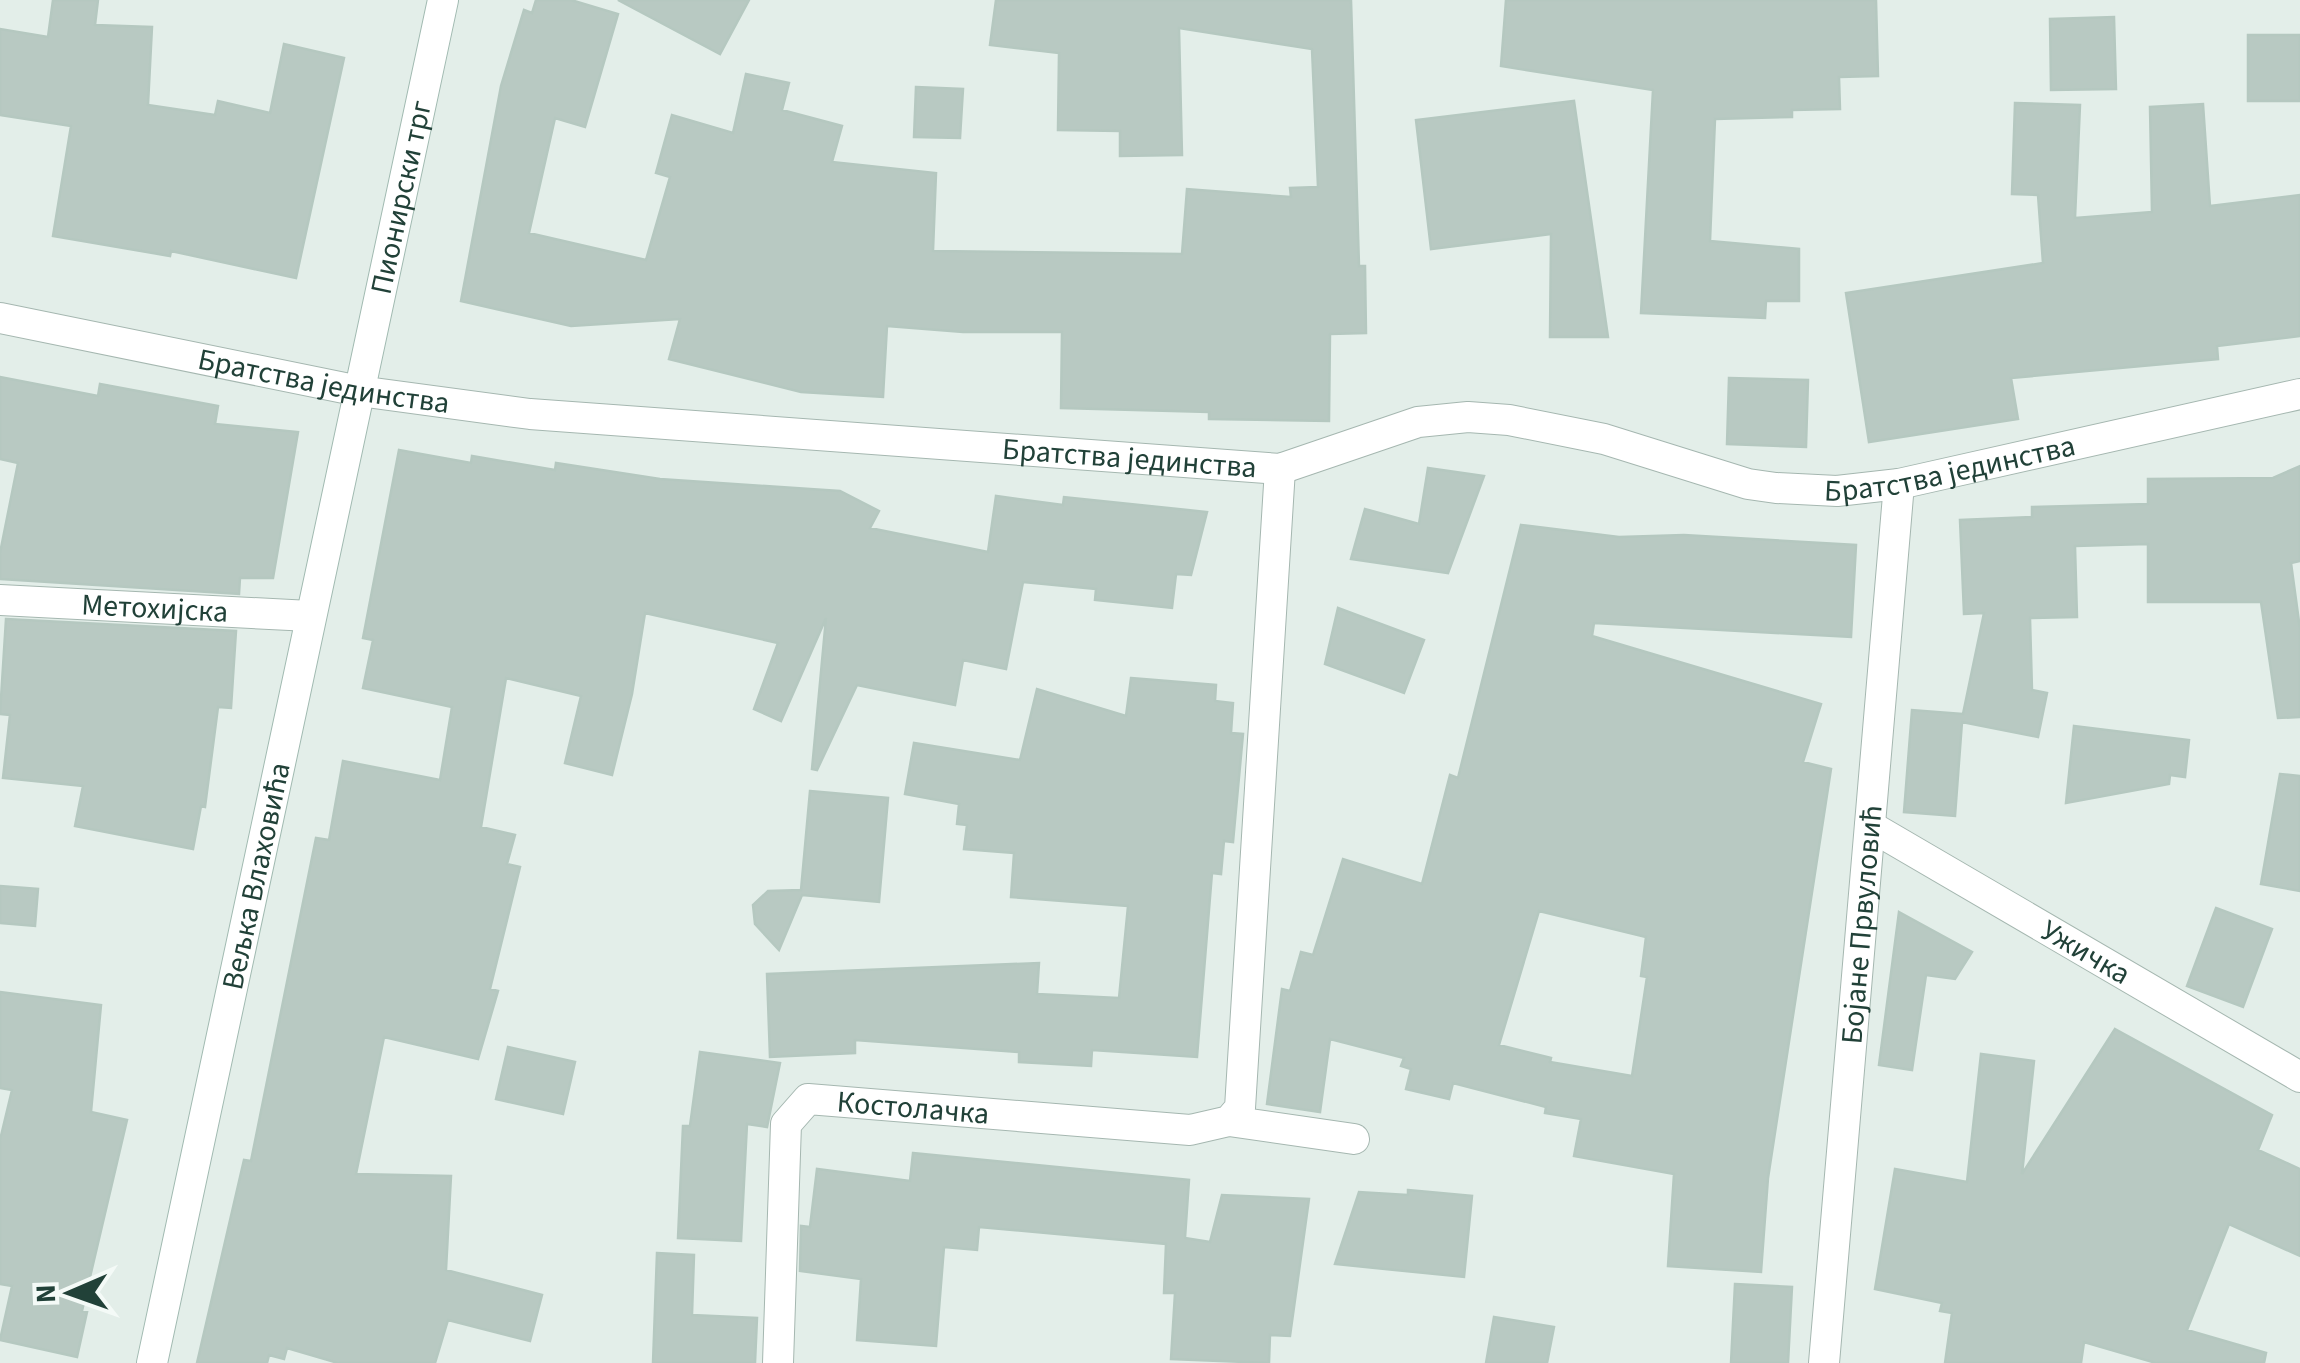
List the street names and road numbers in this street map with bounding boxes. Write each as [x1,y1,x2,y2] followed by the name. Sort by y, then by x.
[359,96,443,298] street label: Пионирски трг
[194,337,452,424] street label: Братства јединства
[1823,424,2079,513] street label: Братства јединства
[1001,427,1258,489] street label: Братства јединства
[80,583,229,633] street label: Метохијска
[211,758,301,994] street label: Вељка Влаховића
[1830,803,1893,1046] street label: Бојане Првуловић
[2033,909,2139,995] street label: Ужичка
[835,1080,991,1135] street label: Костолачка

